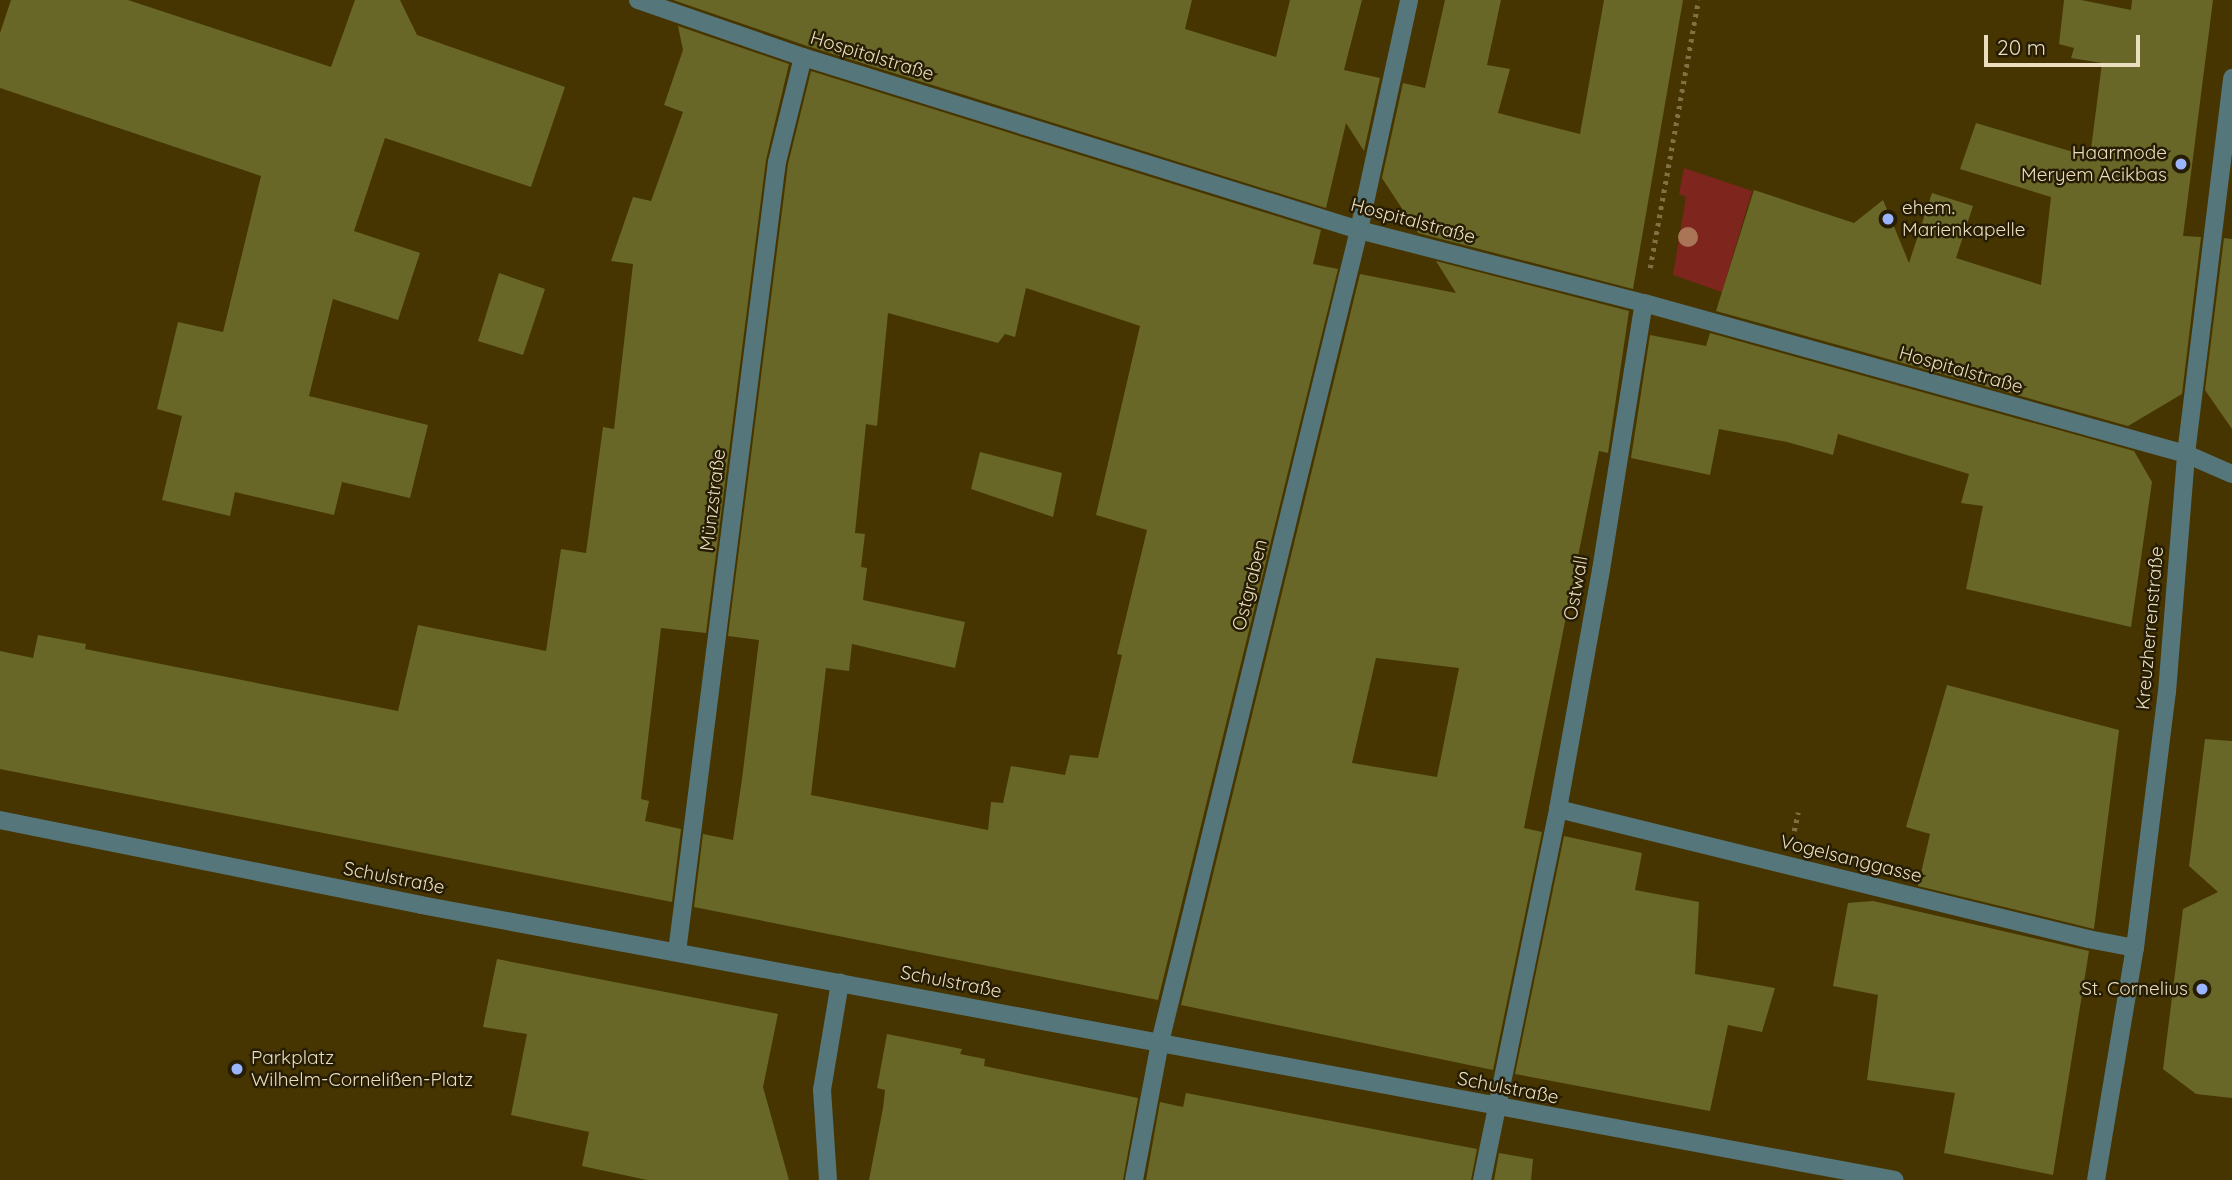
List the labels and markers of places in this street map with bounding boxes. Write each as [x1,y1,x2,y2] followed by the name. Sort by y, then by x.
[2021,142,2167,186] place label: Haarmode Meryem Acikbas
[2173,156,2189,172] marker: Haarmode Meryem Acikbas
[1902,197,2025,241] place label: ehem. Marienkapelle
[1880,211,1896,227] marker: ehem. Marienkapelle
[2081,978,2188,1000] place label: St. Cornelius
[2194,981,2210,997] marker: St. Cornelius
[251,1047,473,1091] place label: Parkplatz Wilhelm-Cornelißen-Platz
[229,1061,245,1077] marker: Parkplatz Wilhelm-Cornelißen-Platz

